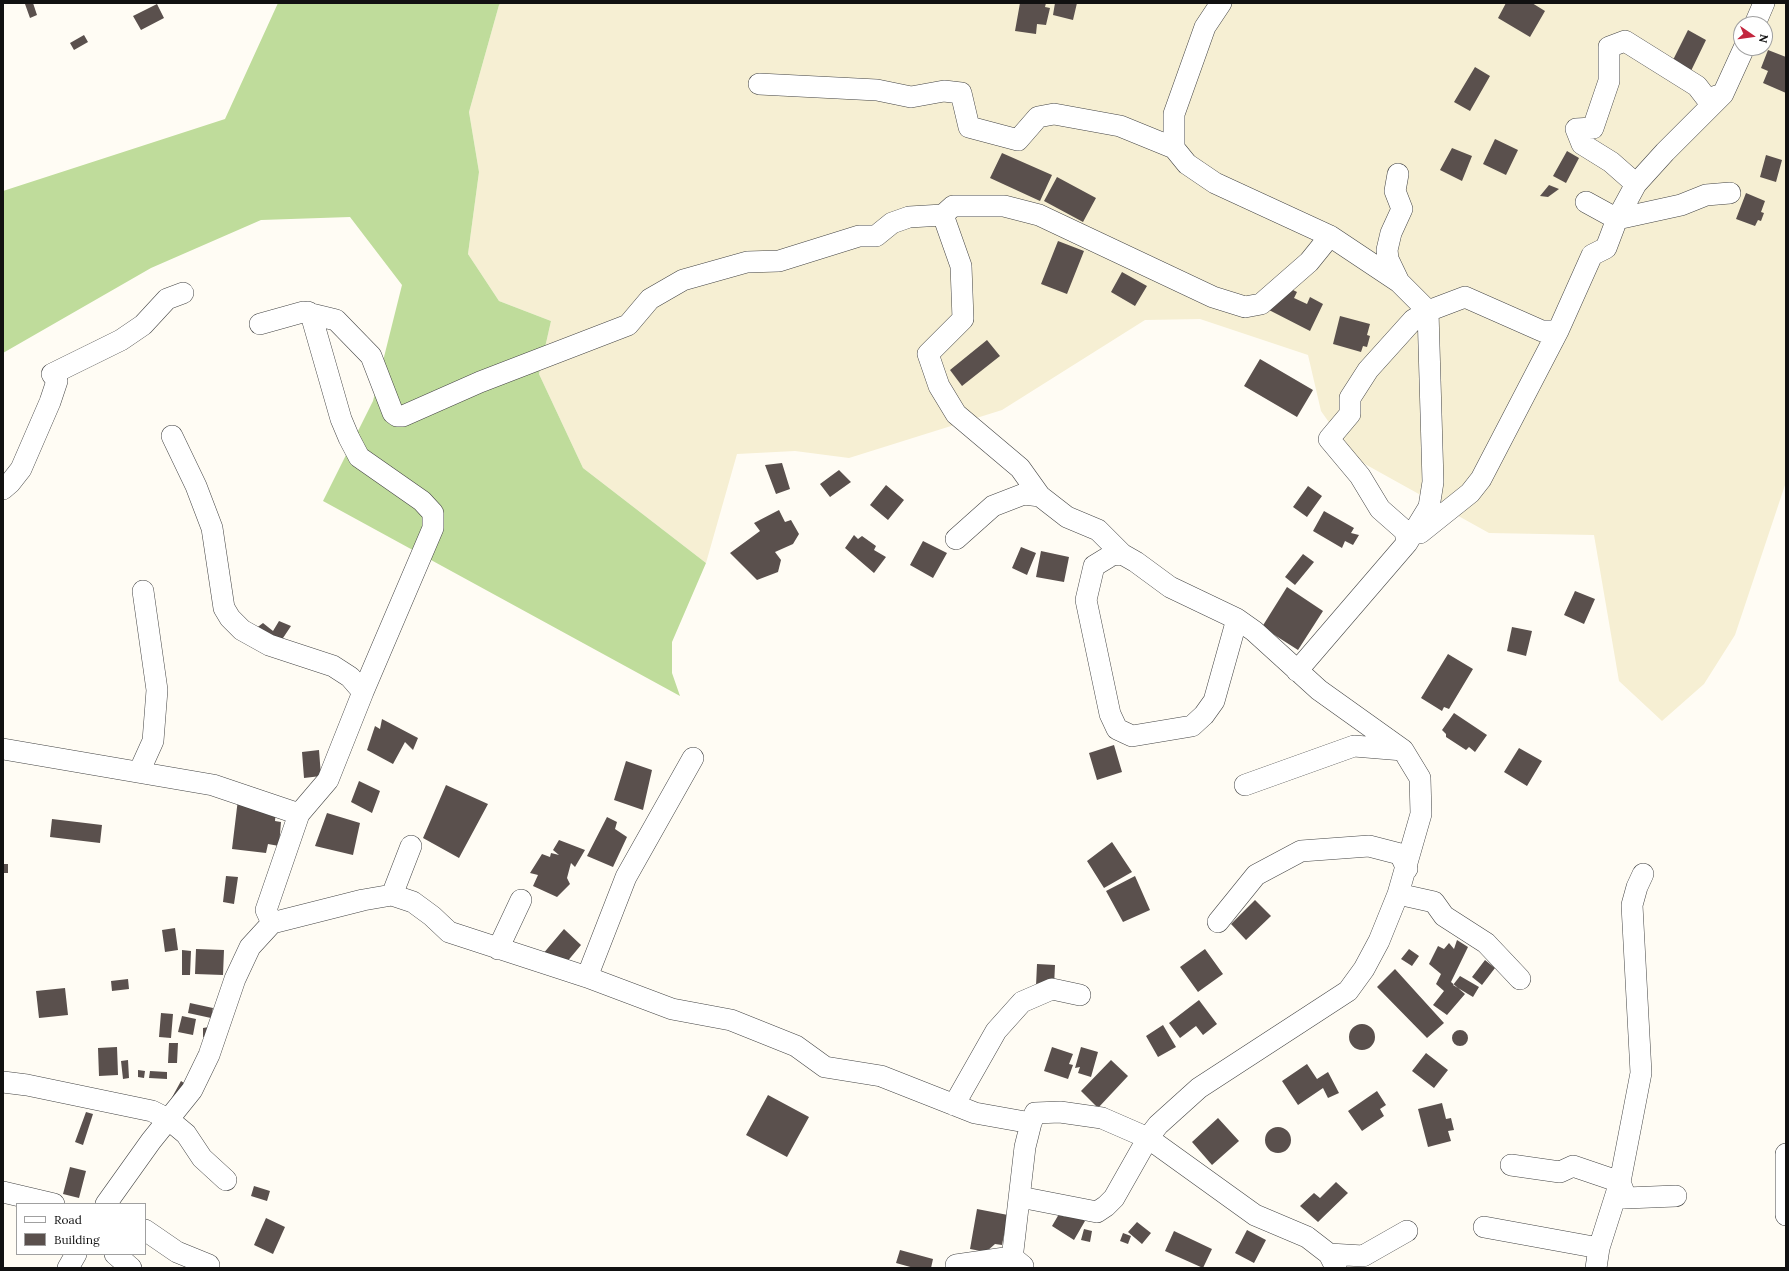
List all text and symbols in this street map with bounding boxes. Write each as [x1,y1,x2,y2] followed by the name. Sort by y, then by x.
[1733,16,1773,56] north arrow
[1756,33,1771,44] text: N
[16,1203,146,1255] legend
[54,1212,82,1227] text: Road
[54,1232,100,1247] text: Building

